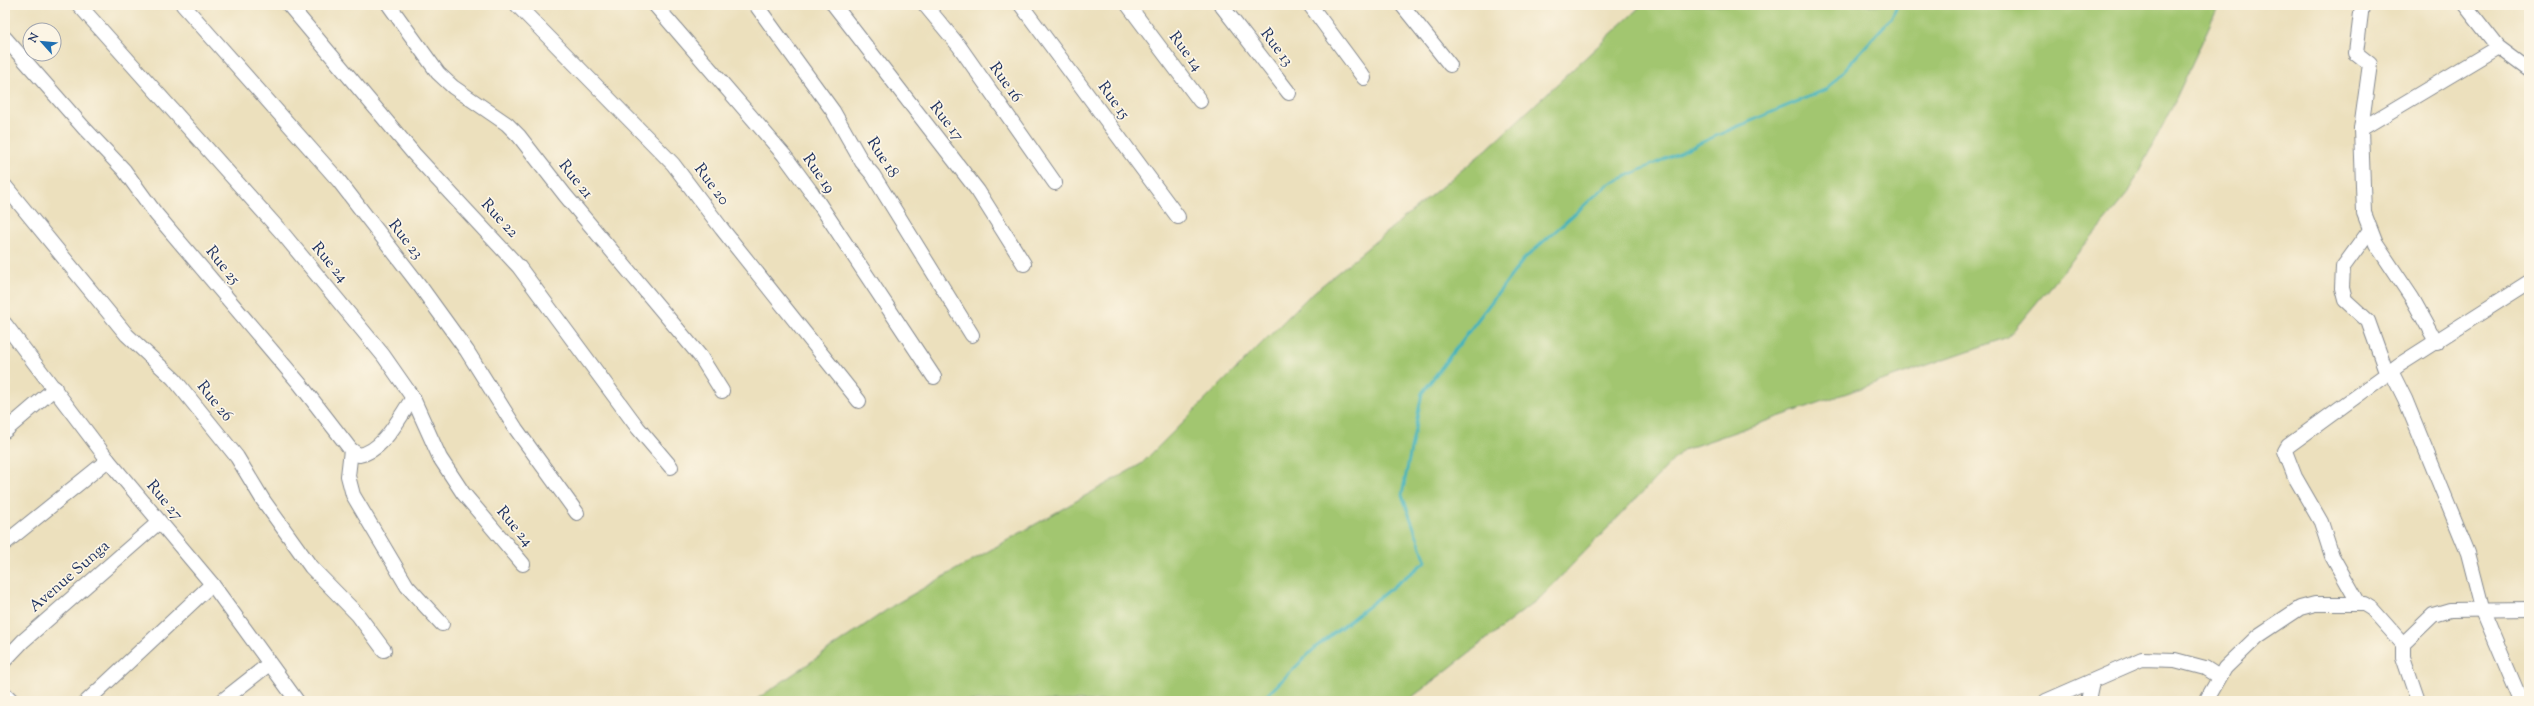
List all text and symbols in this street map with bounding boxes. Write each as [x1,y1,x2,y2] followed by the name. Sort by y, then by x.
[22,22,62,62] north arrow
[1254,24,1298,72] street label: Rue 13
[1162,27,1208,77] street label: Rue 14
[24,30,43,46] text: N
[983,58,1027,108] street label: Rue 16
[1091,77,1135,125] street label: Rue 15
[923,97,969,147] street label: Rue 17
[860,133,904,183] street label: Rue 18
[796,149,840,199] street label: Rue 19
[552,156,598,205] street label: Rue 21
[688,159,734,211] street label: Rue 20
[475,194,523,244] street label: Rue 22
[382,215,428,265] street label: Rue 23
[305,238,353,288] street label: Rue 24
[199,242,245,291] street label: Rue 25
[190,377,238,427] street label: Rue 26
[140,476,188,526] street label: Rue 27
[490,502,538,552] street label: Rue 24
[25,535,116,619] street label: Avenue Sunga

